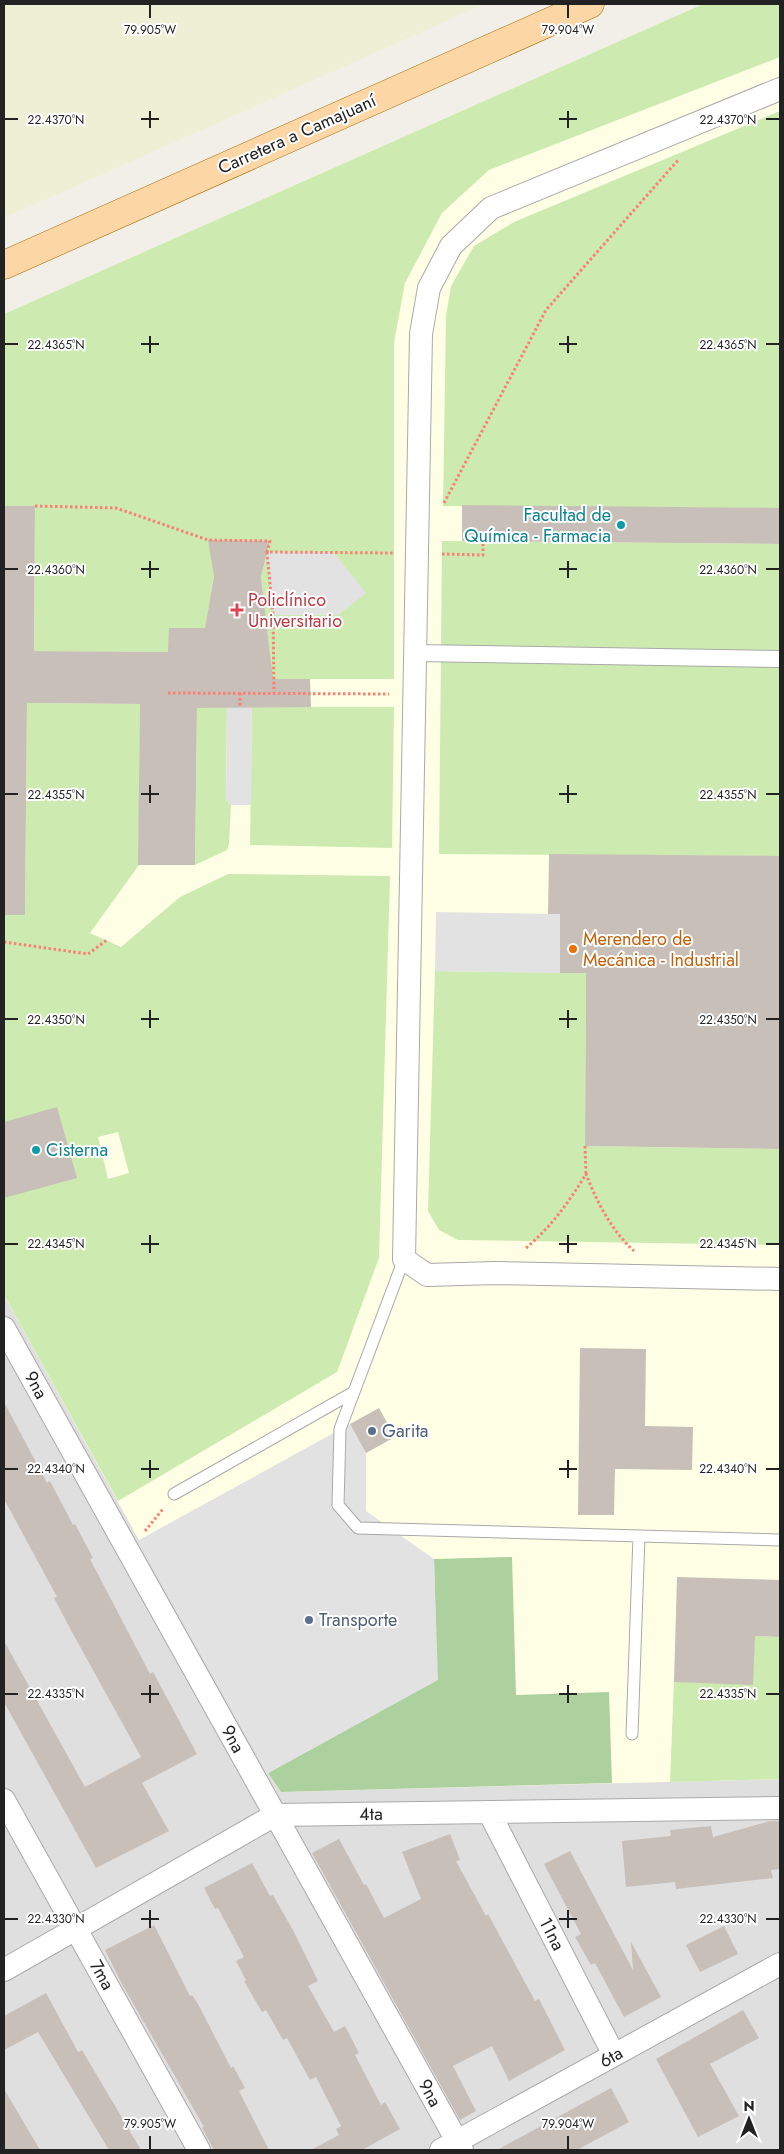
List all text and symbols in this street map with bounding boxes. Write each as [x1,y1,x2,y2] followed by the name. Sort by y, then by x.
[124,21,176,39] text: 79.905°W
[542,21,594,39] text: 79.904°W
[214,87,381,181] street label: Carretera a Camajuaní
[28,111,84,129] text: 22.4370°N
[700,111,756,129] text: 22.4370°N
[27,336,85,354] text: 22.4365°N
[699,336,757,354] text: 22.4365°N
[464,502,611,549] place label: Facultad de Química - Farmacia
[615,519,627,531] marker: Facultad de Química - Farmacia
[27,561,85,579] text: 22.4360°N
[699,561,757,579] text: 22.4360°N
[248,587,342,634] place label: Policlínico Universitario
[230,603,244,617] marker: Policlínico Universitario
[28,786,84,804] text: 22.4355°N
[700,786,756,804] text: 22.4355°N
[583,926,739,973] place label: Merendero de Mecánica - Industrial
[567,943,579,955] marker: Merendero de Mecánica - Industrial
[27,1011,85,1029] text: 22.4350°N
[699,1011,757,1029] text: 22.4350°N
[46,1137,108,1163] place label: Cisterna
[30,1144,42,1156] marker: Cisterna
[27,1235,85,1253] text: 22.4345°N
[699,1235,757,1253] text: 22.4345°N
[18,1366,54,1404] street label: 9na
[382,1418,428,1444] place label: Garita
[366,1425,378,1437] marker: Garita
[27,1460,85,1478] text: 22.4340°N
[699,1460,757,1478] text: 22.4340°N
[319,1607,397,1633] place label: Transporte
[303,1614,315,1626] marker: Transporte
[28,1685,84,1703] text: 22.4335°N
[700,1685,756,1703] text: 22.4335°N
[215,1720,251,1758] street label: 9na
[359,1801,383,1827] street label: 4ta
[27,1910,85,1928] text: 22.4330°N
[699,1910,757,1928] text: 22.4330°N
[533,1913,571,1955] street label: 11na
[83,1955,121,1995] street label: 7ma
[594,2040,628,2074] street label: 6ta
[412,2074,448,2112] street label: 9na
[724,2094,774,2144] north arrow
[743,2096,755,2116] text: N
[124,2115,176,2133] text: 79.905°W
[542,2115,594,2133] text: 79.904°W

